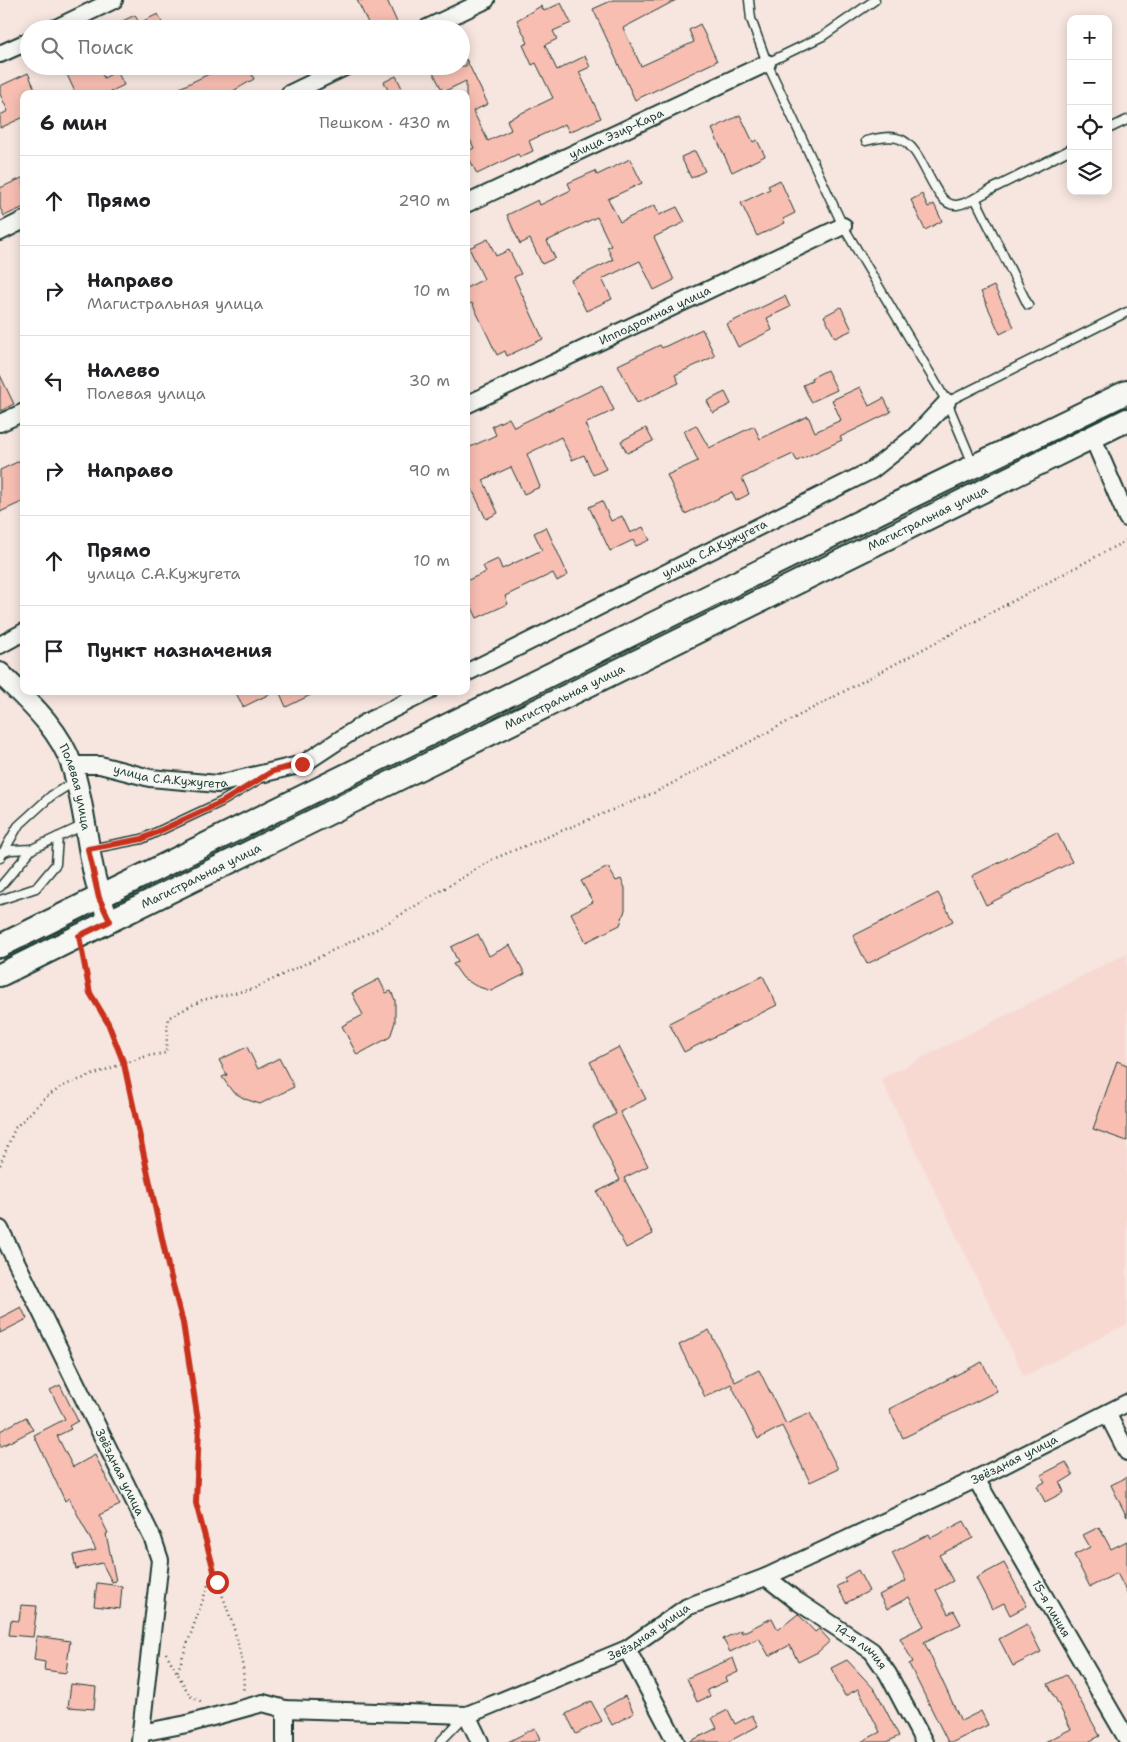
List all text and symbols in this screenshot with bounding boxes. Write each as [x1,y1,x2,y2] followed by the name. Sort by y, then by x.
[1067,15,1112,195] map controls
[1067,15,1112,60] button: +
[20,20,470,75] search box
[38,34,66,62] icon: search
[78,35,133,60] text: Поиск
[1067,60,1112,105] button: −
[567,104,667,163] street label: улица Эзир-Кара
[1067,105,1112,150] button: locate
[40,109,107,137] text: 6 мин
[319,112,450,133] text: Пешком · 430 m
[1067,150,1112,195] button: layers
[40,187,68,215] icon: ahead
[87,188,151,213] text: Прямо
[398,190,450,211] text: 290 m
[87,268,173,293] text: Направо
[40,277,68,305] icon: right
[413,280,450,301] text: 10 m
[596,282,714,349] street label: Ипподромная улица
[87,293,263,314] text: Магистральная улица
[87,358,160,383] text: Налево
[40,367,68,395] icon: left
[409,370,450,391] text: 30 m
[87,383,206,404] text: Полевая улица
[40,457,68,485] icon: right
[87,458,173,483] text: Направо
[409,460,450,481] text: 90 m
[865,482,991,555] street label: Магистральная улица
[659,515,770,582] street label: улица С.А.Кужугета
[87,538,151,563] text: Прямо
[40,547,68,575] icon: ahead
[413,550,450,571] text: 10 m
[87,563,241,584] text: улица С.А.Кужугета
[40,637,68,665] icon: arrive
[87,638,272,663] text: Пункт назначения
[501,660,628,733] street label: Магистральная улица
[55,741,94,832] street label: Полевая улица
[291,753,314,776] route end
[112,761,230,792] street label: улица С.А.Кужугета
[138,839,264,912] street label: Магистральная улица
[92,1426,148,1519] street label: Звёздная улица
[968,1431,1061,1488] street label: Звёздная улица
[206,1571,229,1594] route start
[1028,1577,1074,1640] street label: 15-я линия
[605,1599,693,1664] street label: Звёздная улица
[831,1620,891,1673] street label: 14-я линия

